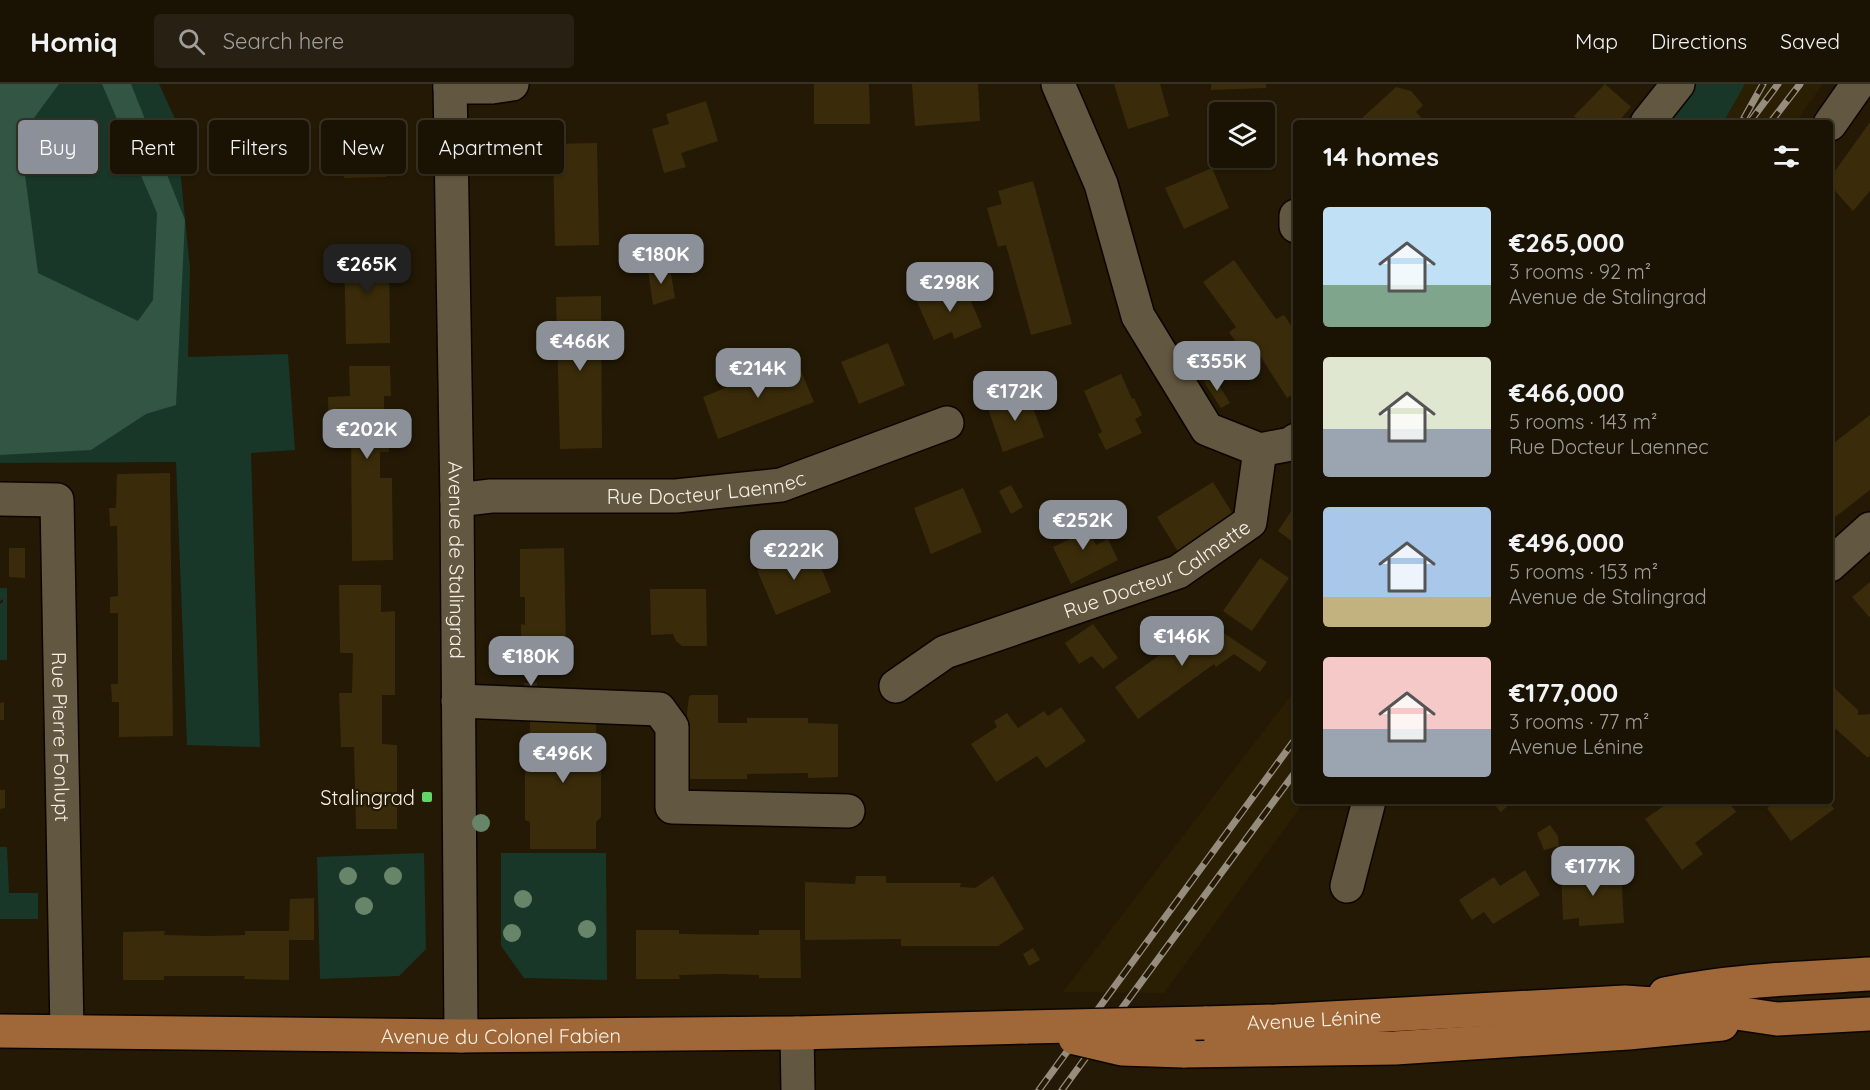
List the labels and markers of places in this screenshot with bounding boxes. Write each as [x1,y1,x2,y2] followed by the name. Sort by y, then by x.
[619,234,703,285] pin: €180K
[325,244,409,295] pin: €265K
[908,262,992,313] pin: €298K
[538,321,622,372] pin: €466K
[1175,341,1259,392] pin: €355K
[716,348,800,399] pin: €214K
[973,371,1057,422] pin: €172K
[325,409,409,460] pin: €202K
[1041,500,1125,551] pin: €252K
[752,530,836,581] pin: €222K
[1140,616,1224,667] pin: €146K
[489,636,573,687] pin: €180K
[521,733,605,784] pin: €496K
[320,785,415,810] place label: Stalingrad
[420,790,434,804] marker: Stalingrad
[1551,846,1635,897] pin: €177K

